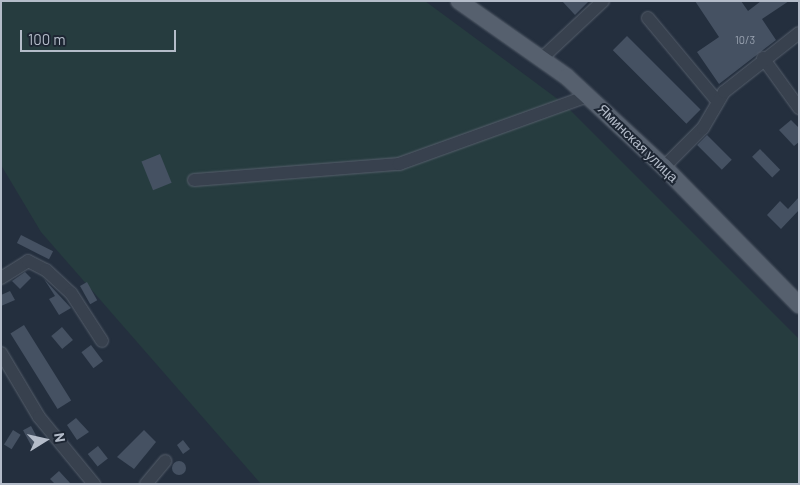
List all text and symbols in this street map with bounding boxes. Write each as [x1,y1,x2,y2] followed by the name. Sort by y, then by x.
[22,20,179,52] scale bar
[28,30,66,48] text: 100 m
[735,33,755,47] house number: 10/3
[594,100,682,186] street label: Яминская улица
[20,415,70,465] north arrow
[51,431,69,443] text: N

